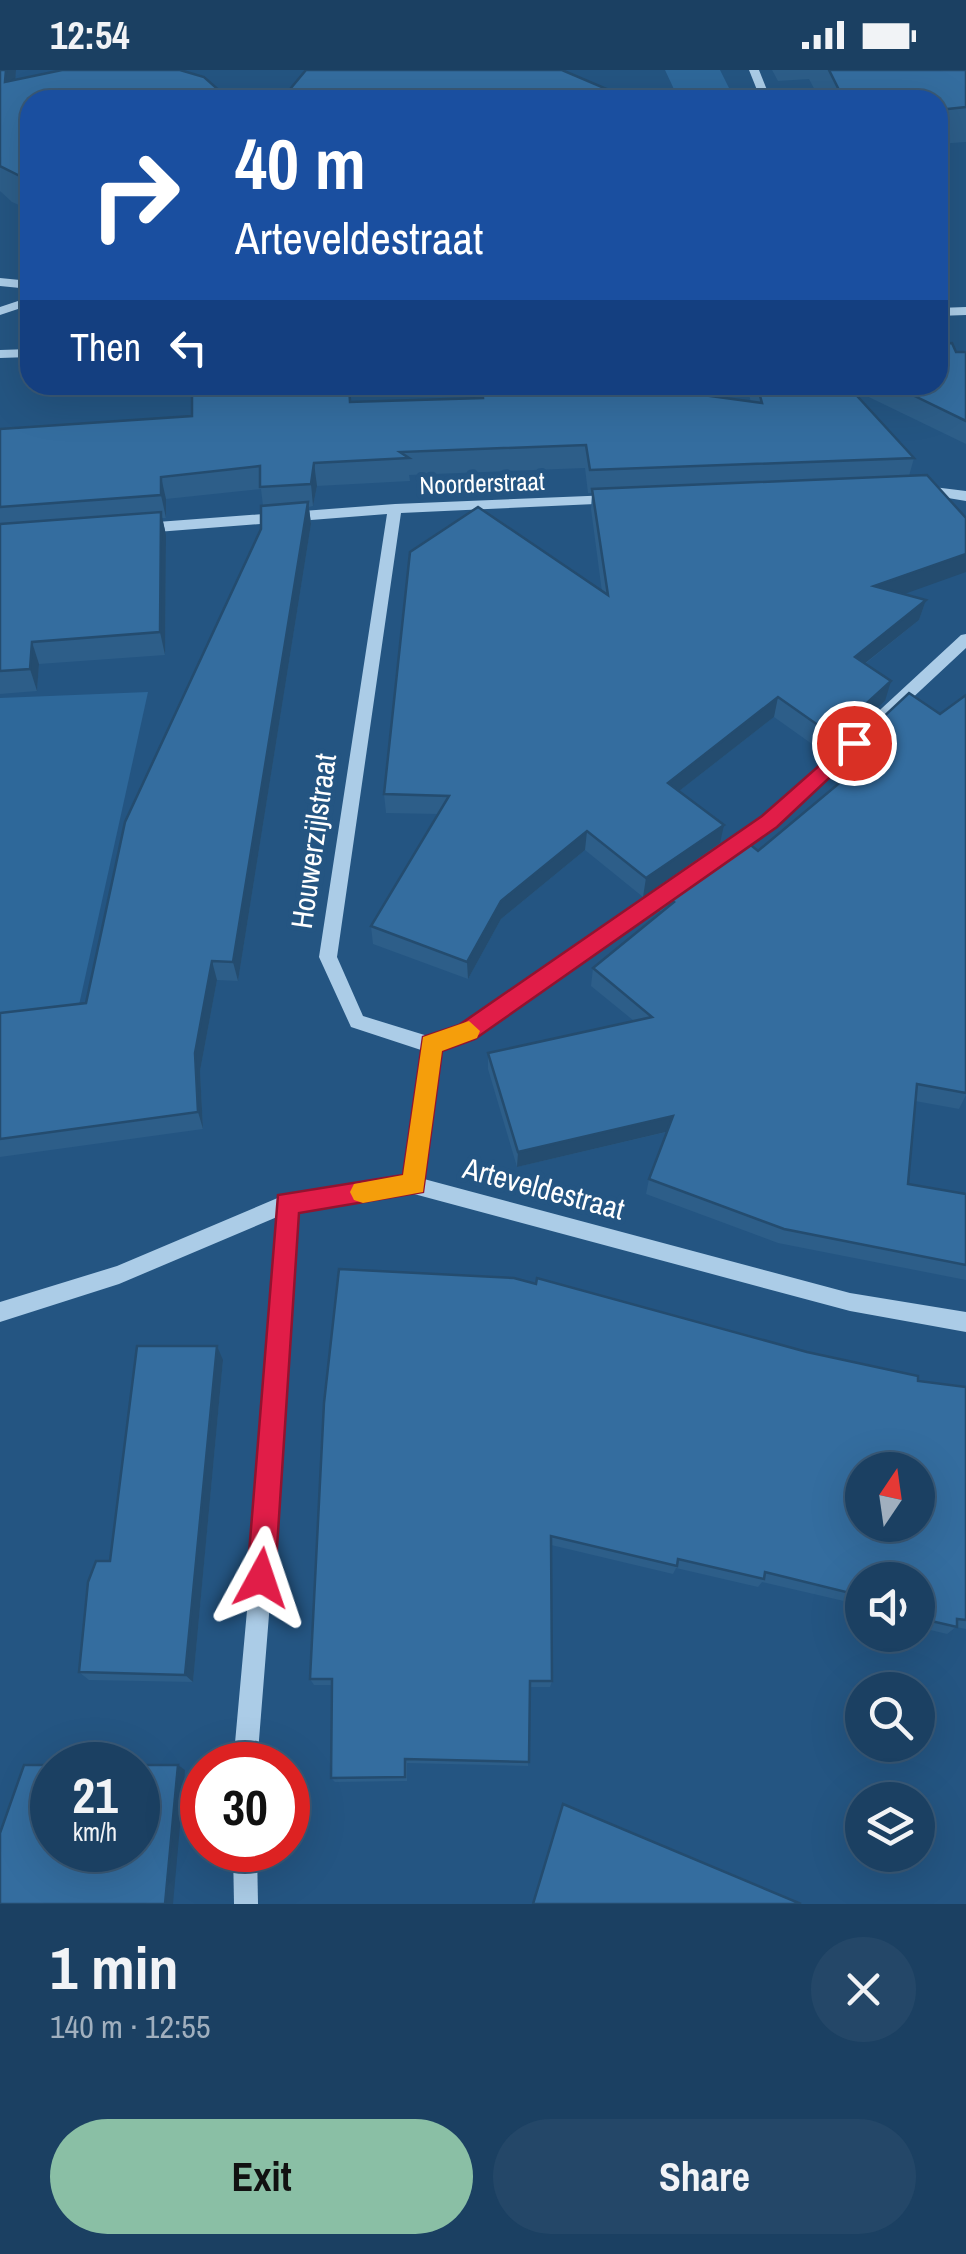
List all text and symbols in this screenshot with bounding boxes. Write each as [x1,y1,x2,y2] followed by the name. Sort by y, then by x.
[50,10,130,61] text: 12:54
[235,117,366,211] text: 40 m
[70,130,200,260] icon: right
[235,207,483,268] text: Arteveldestraat
[161,320,216,375] icon: left
[70,322,141,373] text: Then
[419,464,546,502] street label: Noorderstraat
[812,701,897,786] pin
[827,716,882,771] icon: arrive
[281,751,345,931] street label: Houwerzijlstraat
[458,1147,629,1229] street label: Arteveldestraat
[845,1452,935,1542] north arrow
[845,1452,935,1872] map controls
[209,1526,313,1630] position arrow
[845,1562,935,1652] button: sound
[845,1672,935,1762] button: search
[180,1742,310,1872] speed limit sign: 30
[72,1761,118,1829] text: 21
[845,1782,935,1872] button: layers
[73,1815,117,1849] text: km/h
[50,1927,179,2008] text: 1 min
[811,1937,916,2042] button: close
[50,2005,210,2048] text: 140 m · 12:55
[50,2119,473,2234] button: Exit
[493,2119,916,2234] button: Share

